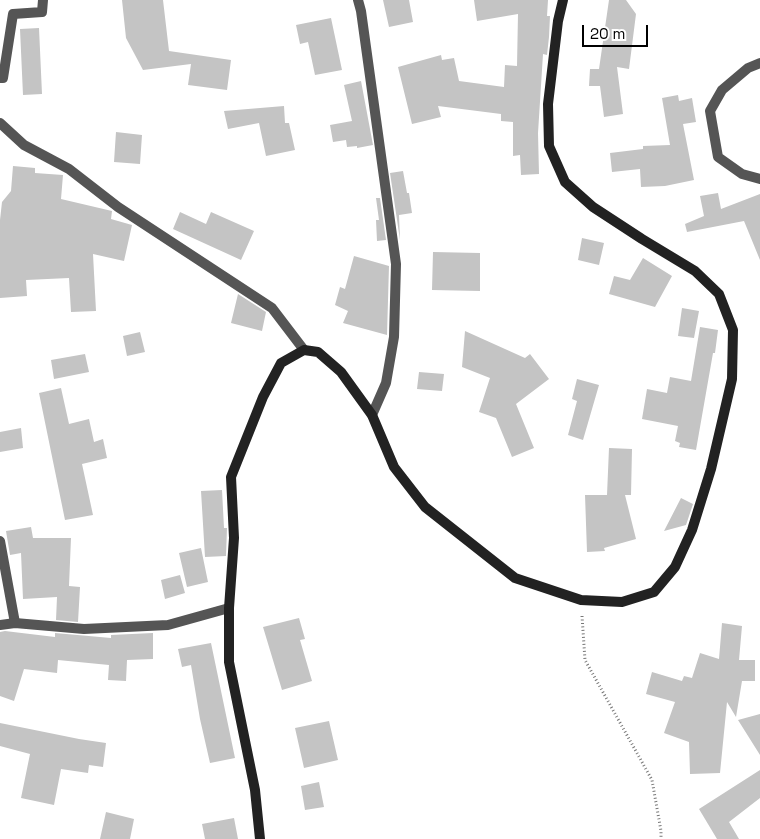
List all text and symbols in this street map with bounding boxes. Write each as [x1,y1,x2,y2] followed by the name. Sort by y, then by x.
[585,15,651,47] scale bar
[590,24,625,43] text: 20 m

